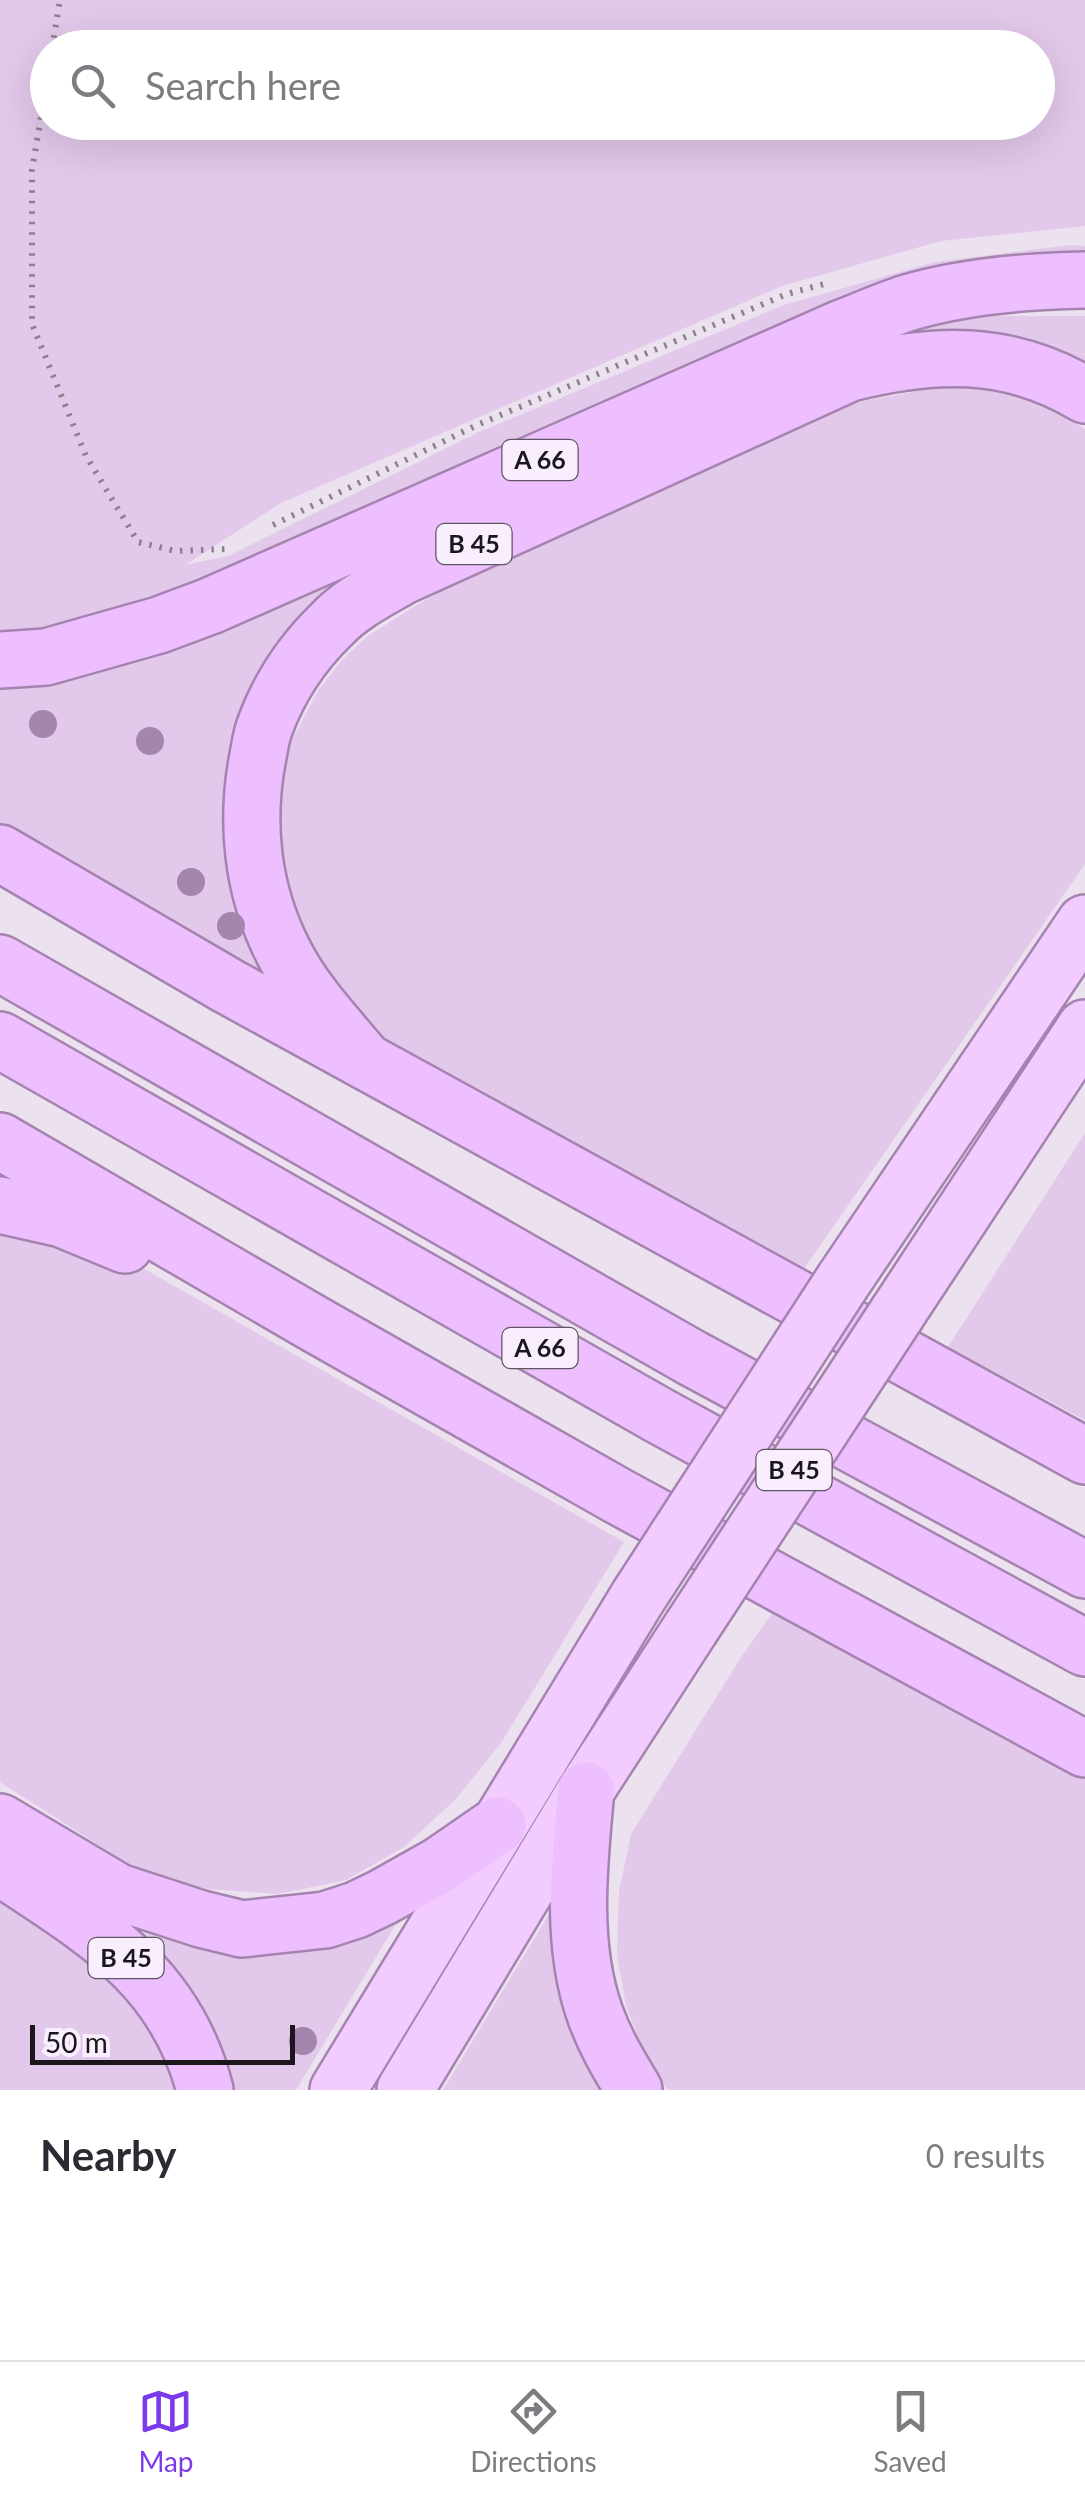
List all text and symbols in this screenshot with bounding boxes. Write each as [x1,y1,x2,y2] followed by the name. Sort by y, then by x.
[30,30,1055,140] search box
[65,58,120,113] icon: search
[145,62,341,108] text: Search here
[502,440,578,480] road number: A 66
[436,524,512,564] road number: B 45
[502,1328,578,1368] road number: A 66
[756,1450,832,1490] road number: B 45
[88,1938,164,1978] road number: B 45
[30,2020,295,2064] scale bar
[45,2025,108,2059] text: 50 m
[40,2130,177,2180] text: Nearby
[926,2136,1045,2175] text: 0 results
[138,2384,194,2478] tab: Map
[470,2384,597,2478] tab: Directions
[873,2384,947,2478] tab: Saved

